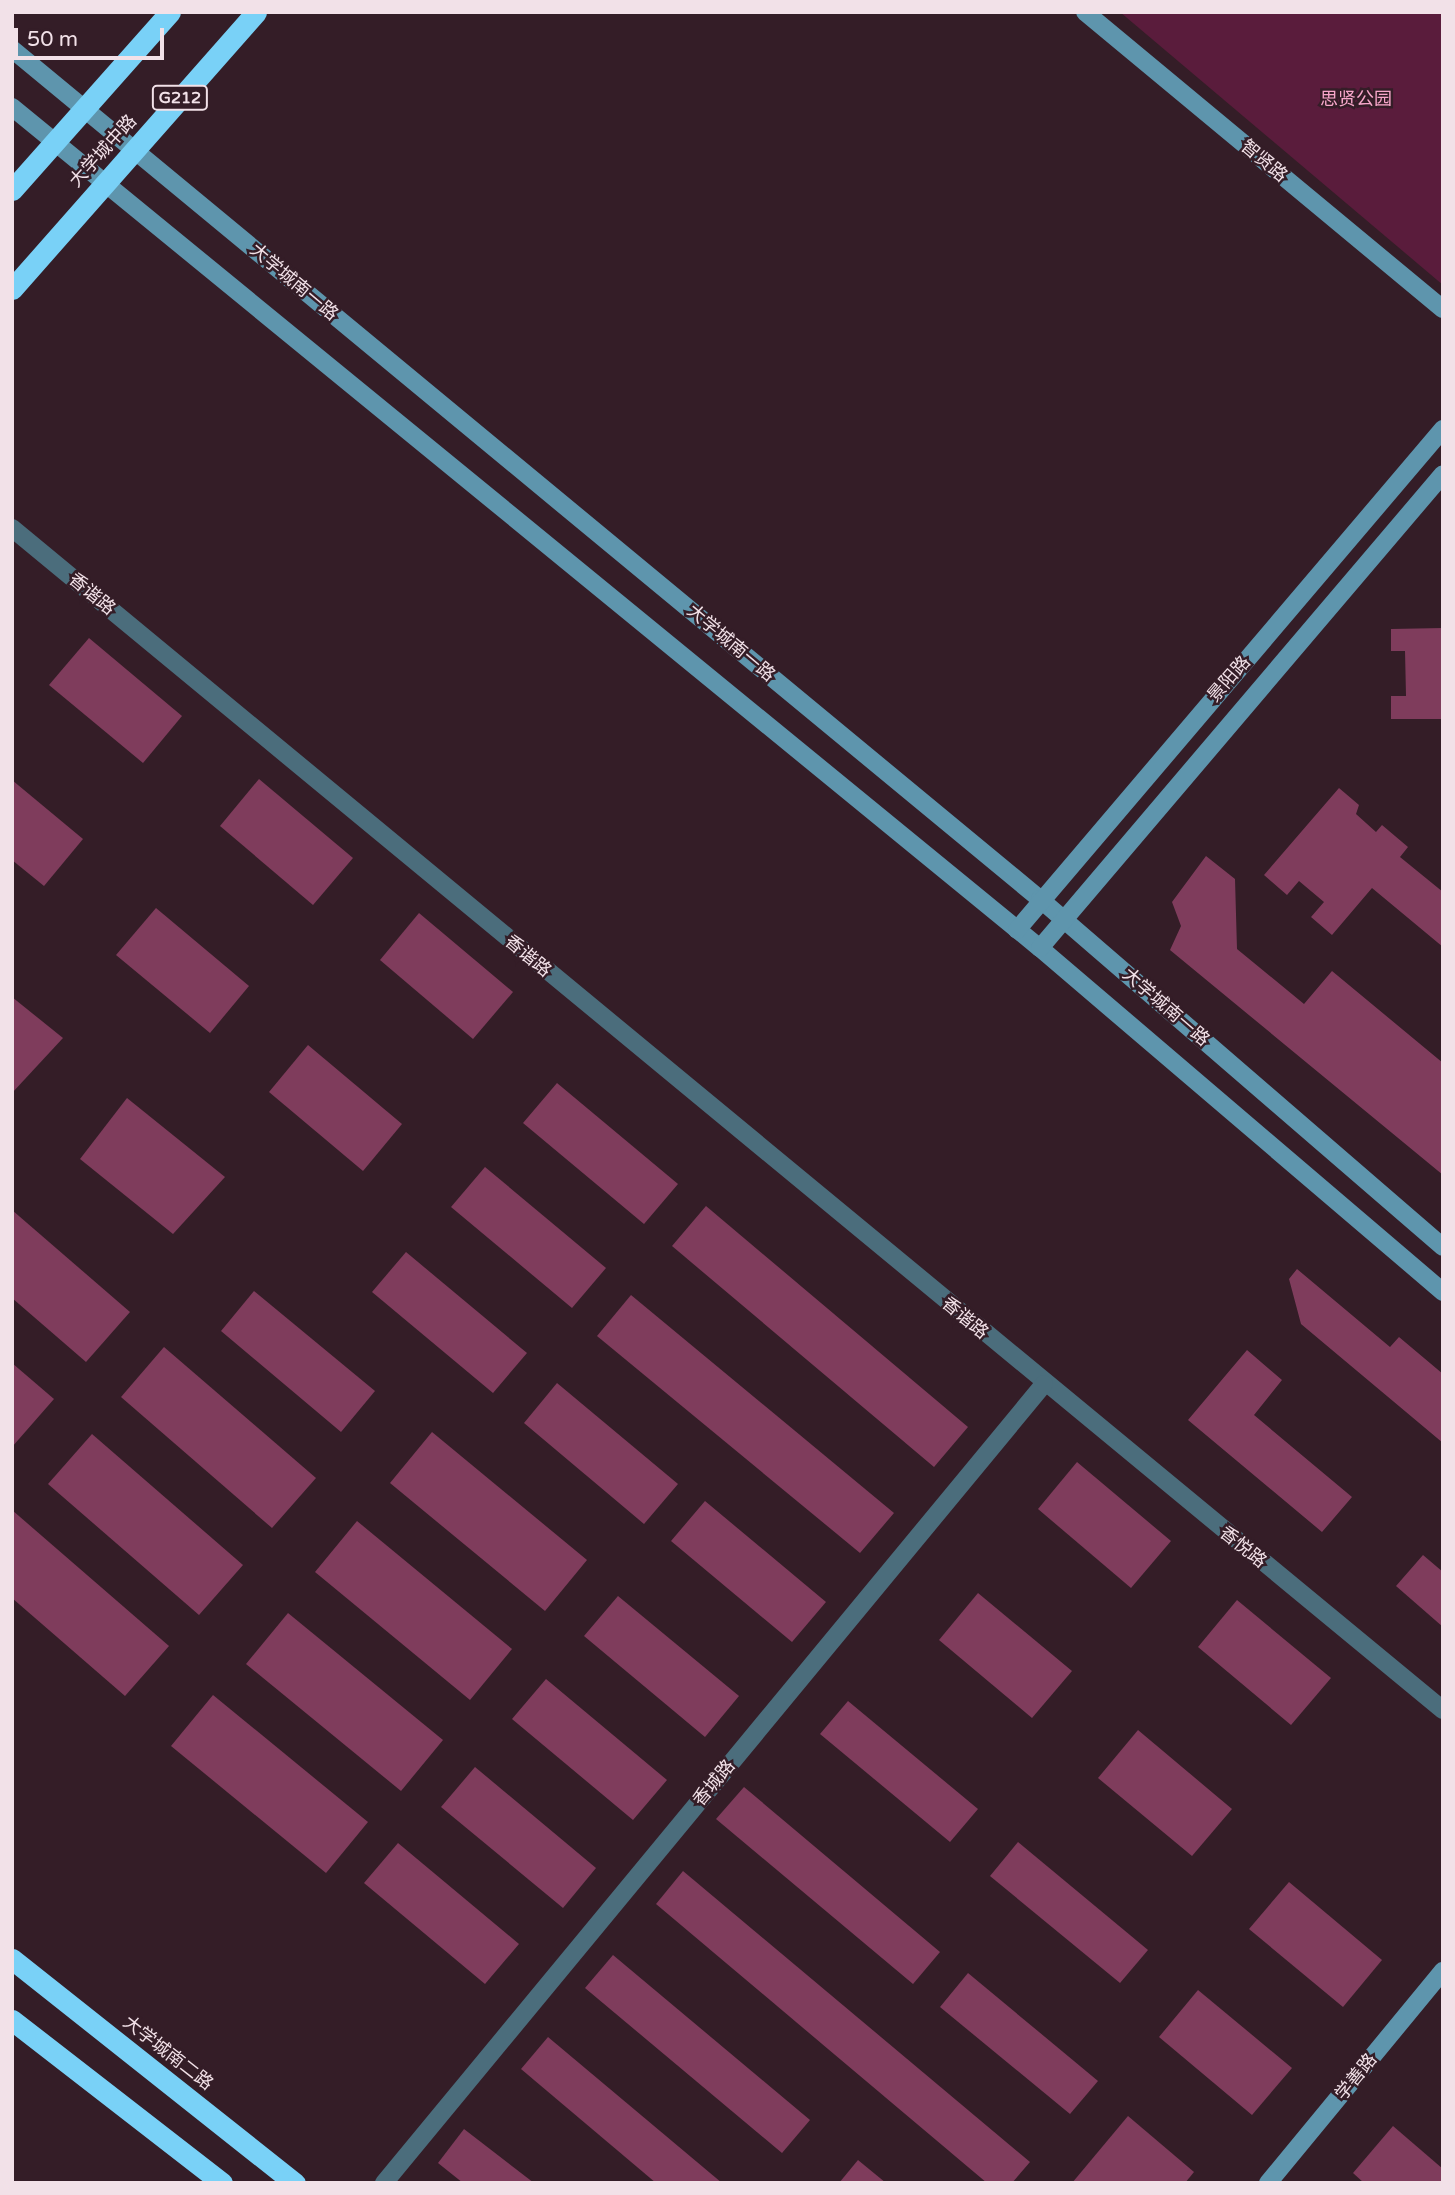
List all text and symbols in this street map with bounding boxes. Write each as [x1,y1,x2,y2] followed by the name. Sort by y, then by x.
[18,14,168,58] scale bar
[27,27,78,52] text: 50 m
[150,86,210,110] road number: G212
[1320,88,1392,110] park label: 思贤公园
[65,110,141,192] street label: 大学城中路
[1236,135,1292,187] street label: 智贤路
[246,239,342,325] street label: 大学城南一路
[64,568,120,620] street label: 香谐路
[683,600,779,686] street label: 大学城南一路
[1203,652,1255,706] street label: 景阳路
[500,930,556,982] street label: 香谐路
[1118,963,1214,1051] street label: 大学城南一路
[937,1292,993,1344] street label: 香谐路
[1215,1522,1271,1572] street label: 香悦路
[688,1755,740,1811] street label: 香城路
[119,2011,217,2095] street label: 大学城南二路
[1331,2049,1381,2105] street label: 学善路

